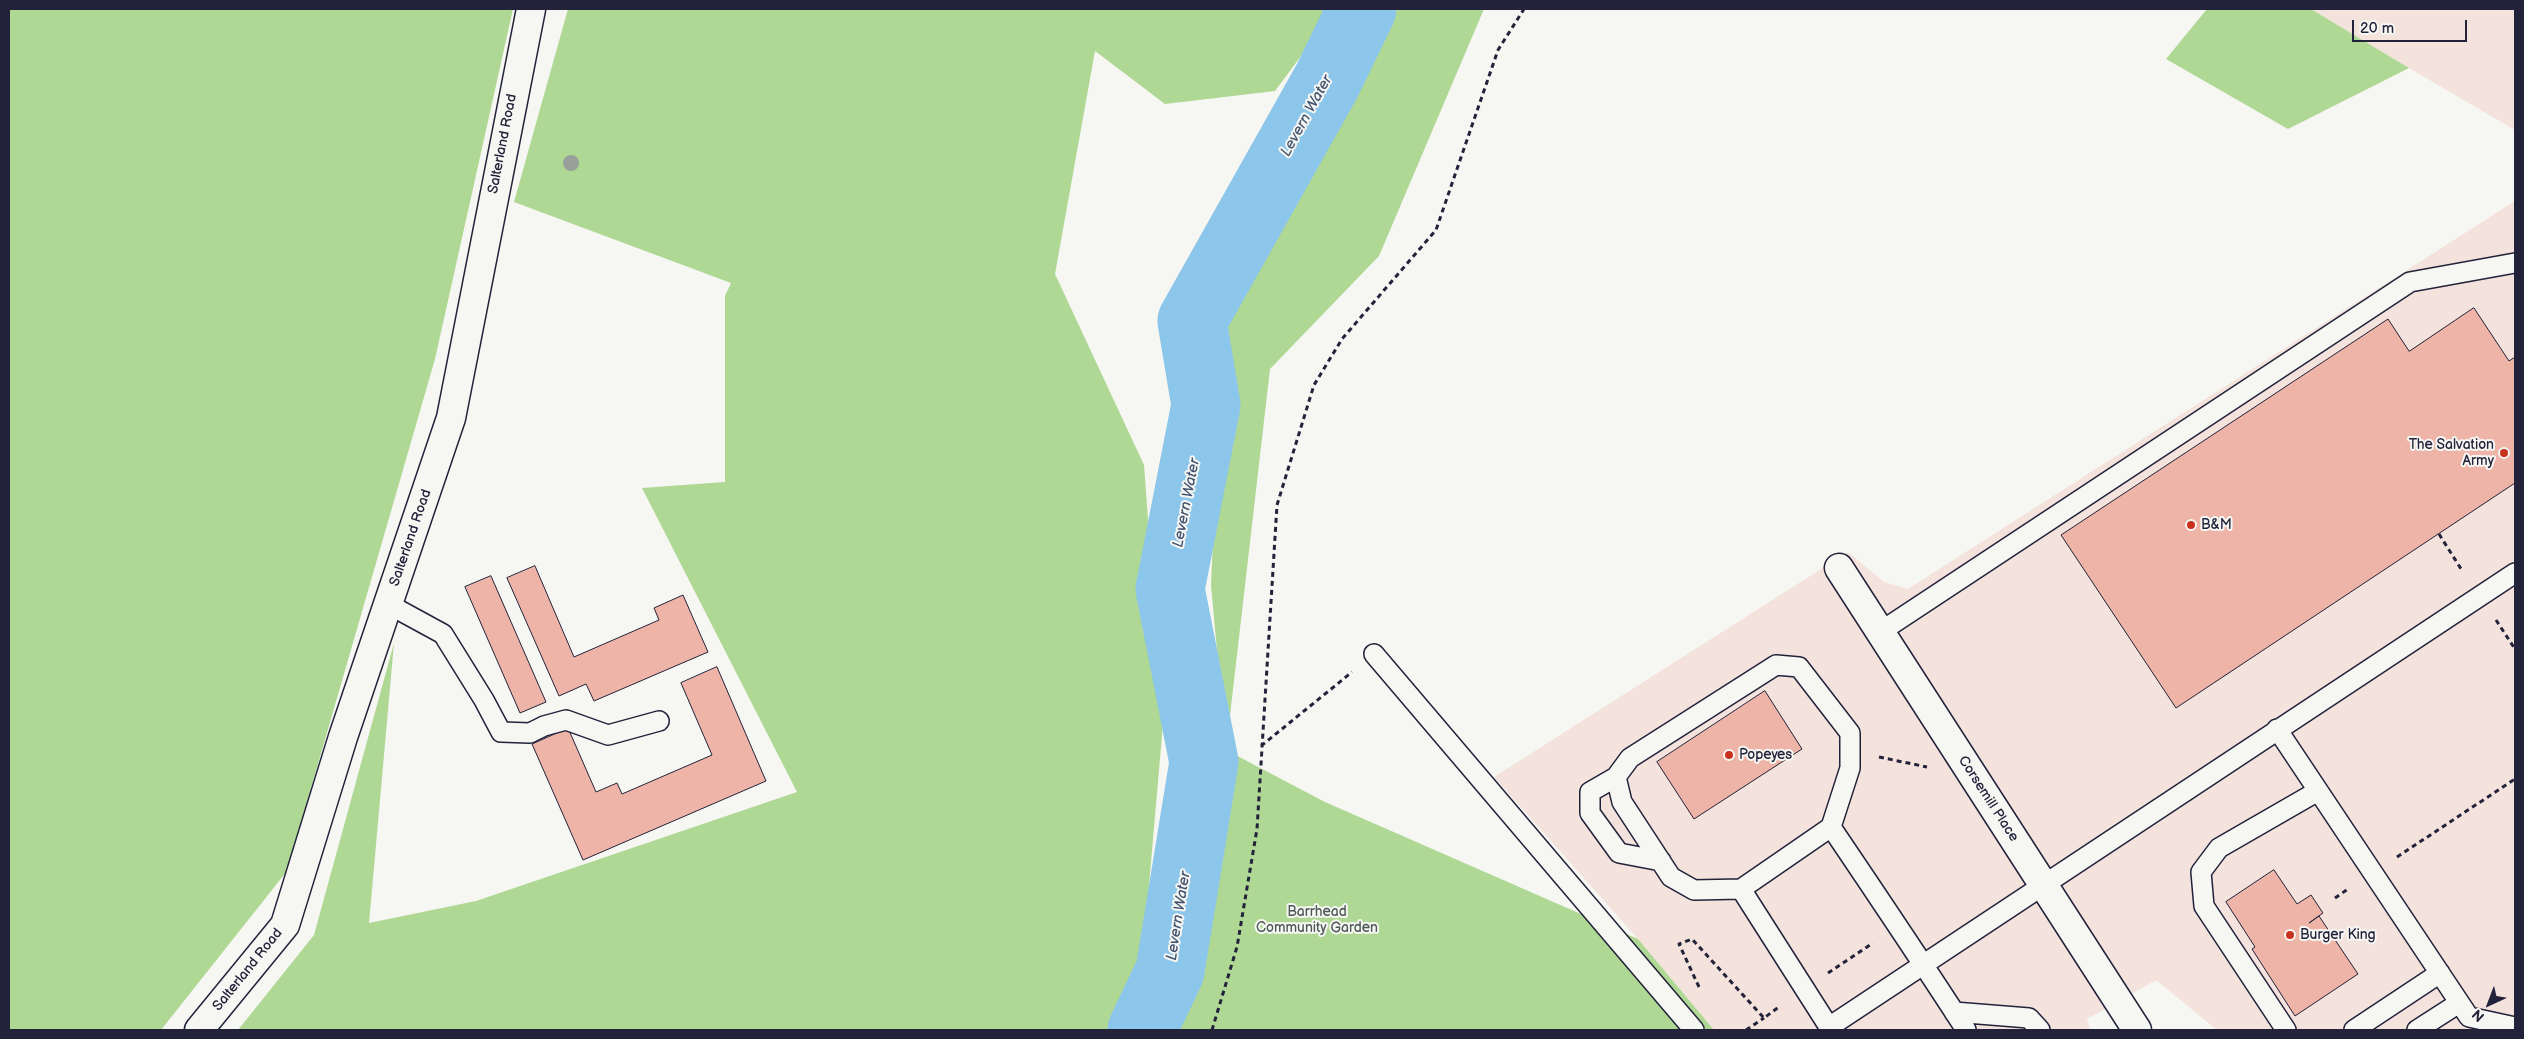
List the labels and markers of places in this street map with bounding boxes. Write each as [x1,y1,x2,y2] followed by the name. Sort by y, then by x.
[2409,437,2494,470] place label: The Salvation Army
[2498,447,2510,459] marker: The Salvation Army
[2201,517,2232,533] place label: B&M
[2185,519,2197,531] marker: B&M
[1739,747,1792,763] place label: Popeyes
[1723,749,1735,761] marker: Popeyes
[2300,927,2376,943] place label: Burger King
[2284,929,2296,941] marker: Burger King

